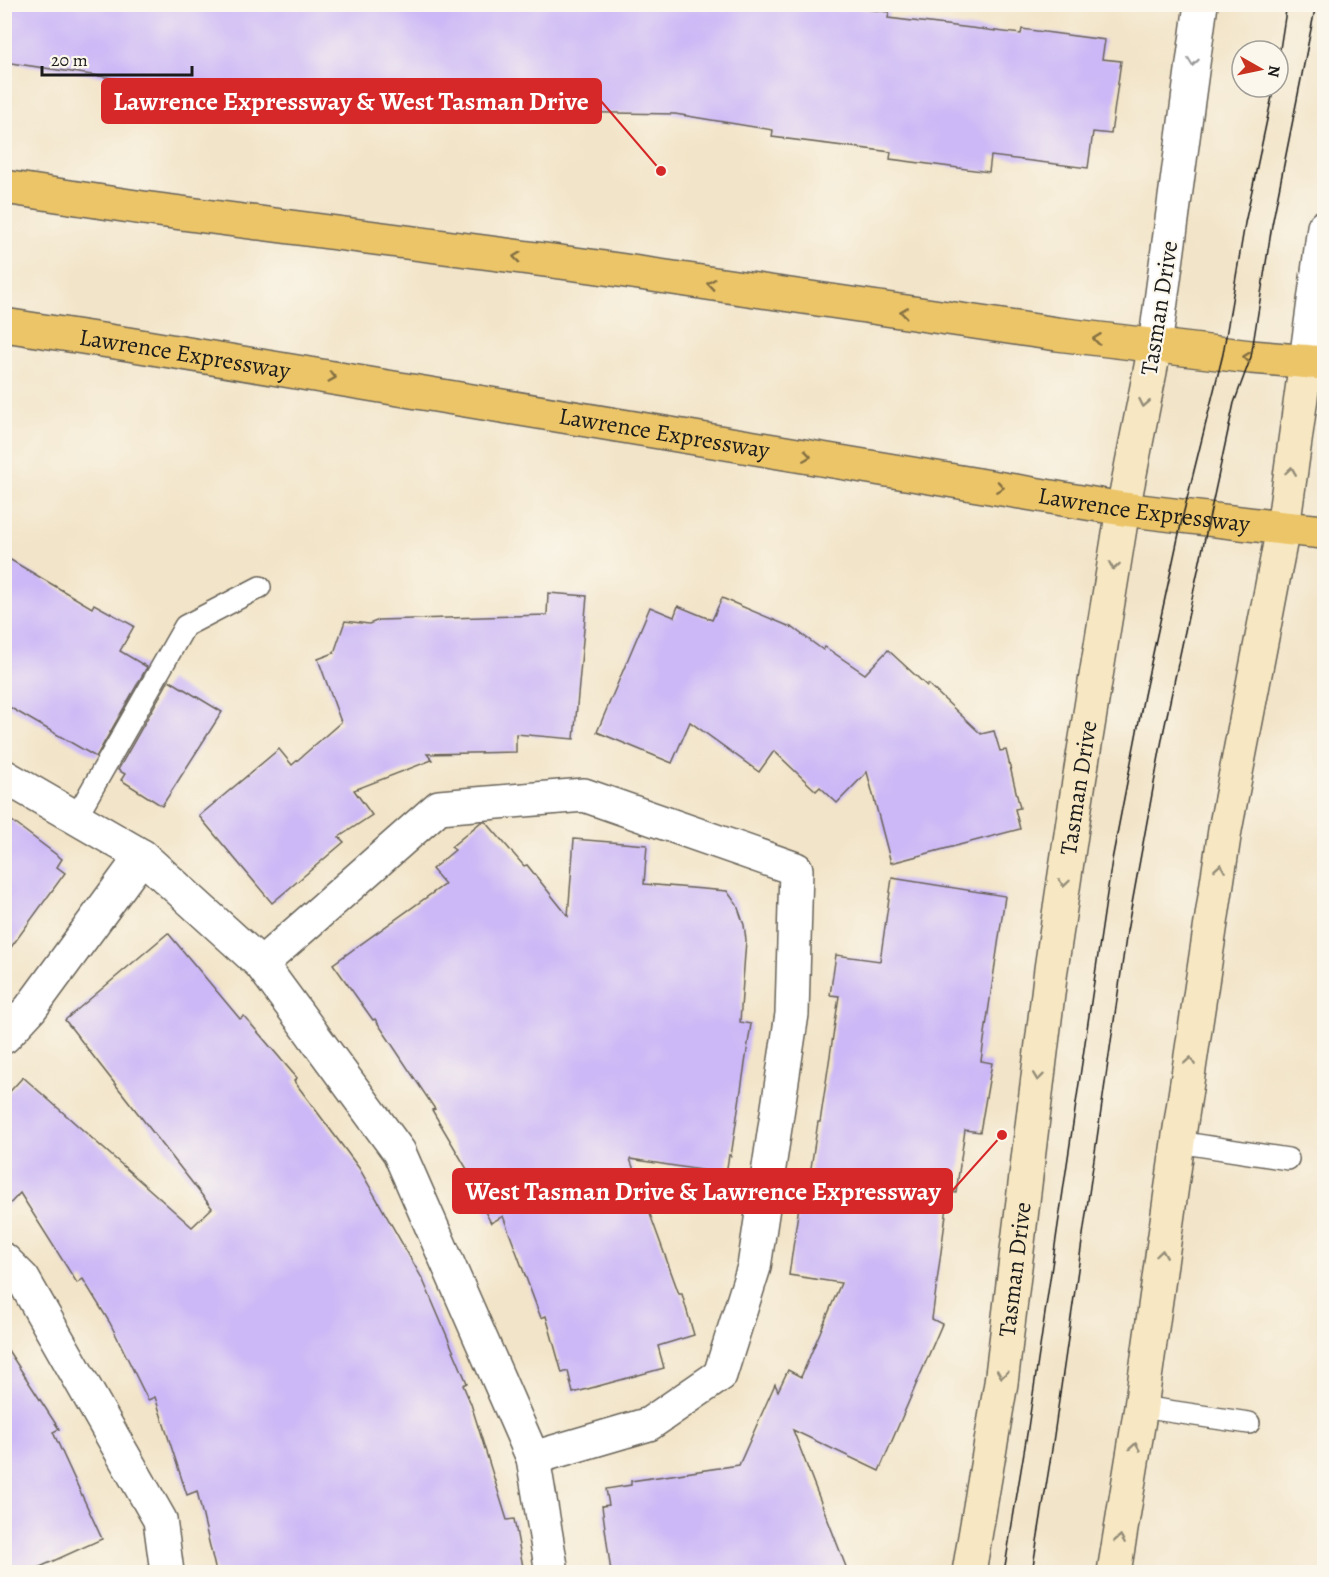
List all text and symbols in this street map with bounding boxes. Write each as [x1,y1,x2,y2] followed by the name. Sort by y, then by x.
[42,39,192,77] scale bar
[1230,39,1290,99] north arrow
[51,48,88,72] text: 20 m
[1187,58,1200,67] one-way arrow
[1262,64,1286,79] text: N
[102,79,601,123] callout: Lawrence Expressway & West Tasman Drive
[113,84,589,119] text: Lawrence Expressway & West Tasman Drive
[1133,238,1185,378] street label: Tasman Drive
[513,251,522,263] one-way arrow
[706,278,715,290] one-way arrow
[899,306,908,318] one-way arrow
[77,321,293,387] street label: Lawrence Expressway
[1092,333,1101,346] one-way arrow
[1243,351,1252,364] one-way arrow
[327,370,337,383] one-way arrow
[1138,398,1151,408] one-way arrow
[556,400,772,466] street label: Lawrence Expressway
[803,449,812,461] one-way arrow
[1284,466,1296,475] one-way arrow
[1036,479,1252,540] street label: Lawrence Expressway
[995,481,1004,493] one-way arrow
[1108,562,1120,571] one-way arrow
[1052,718,1105,857] street label: Tasman Drive
[1213,863,1225,873] one-way arrow
[1058,879,1070,888] one-way arrow
[1184,1056,1196,1065] one-way arrow
[1032,1072,1044,1081] one-way arrow
[453,1169,952,1213] callout: West Tasman Drive & Lawrence Expressway
[464,1174,942,1209] text: West Tasman Drive & Lawrence Expressway
[991,1200,1039,1339] street label: Tasman Drive
[1156,1249,1168,1258] one-way arrow
[996,1370,1008,1379] one-way arrow
[1128,1442,1140,1451] one-way arrow
[1113,1534,1126,1544] one-way arrow

